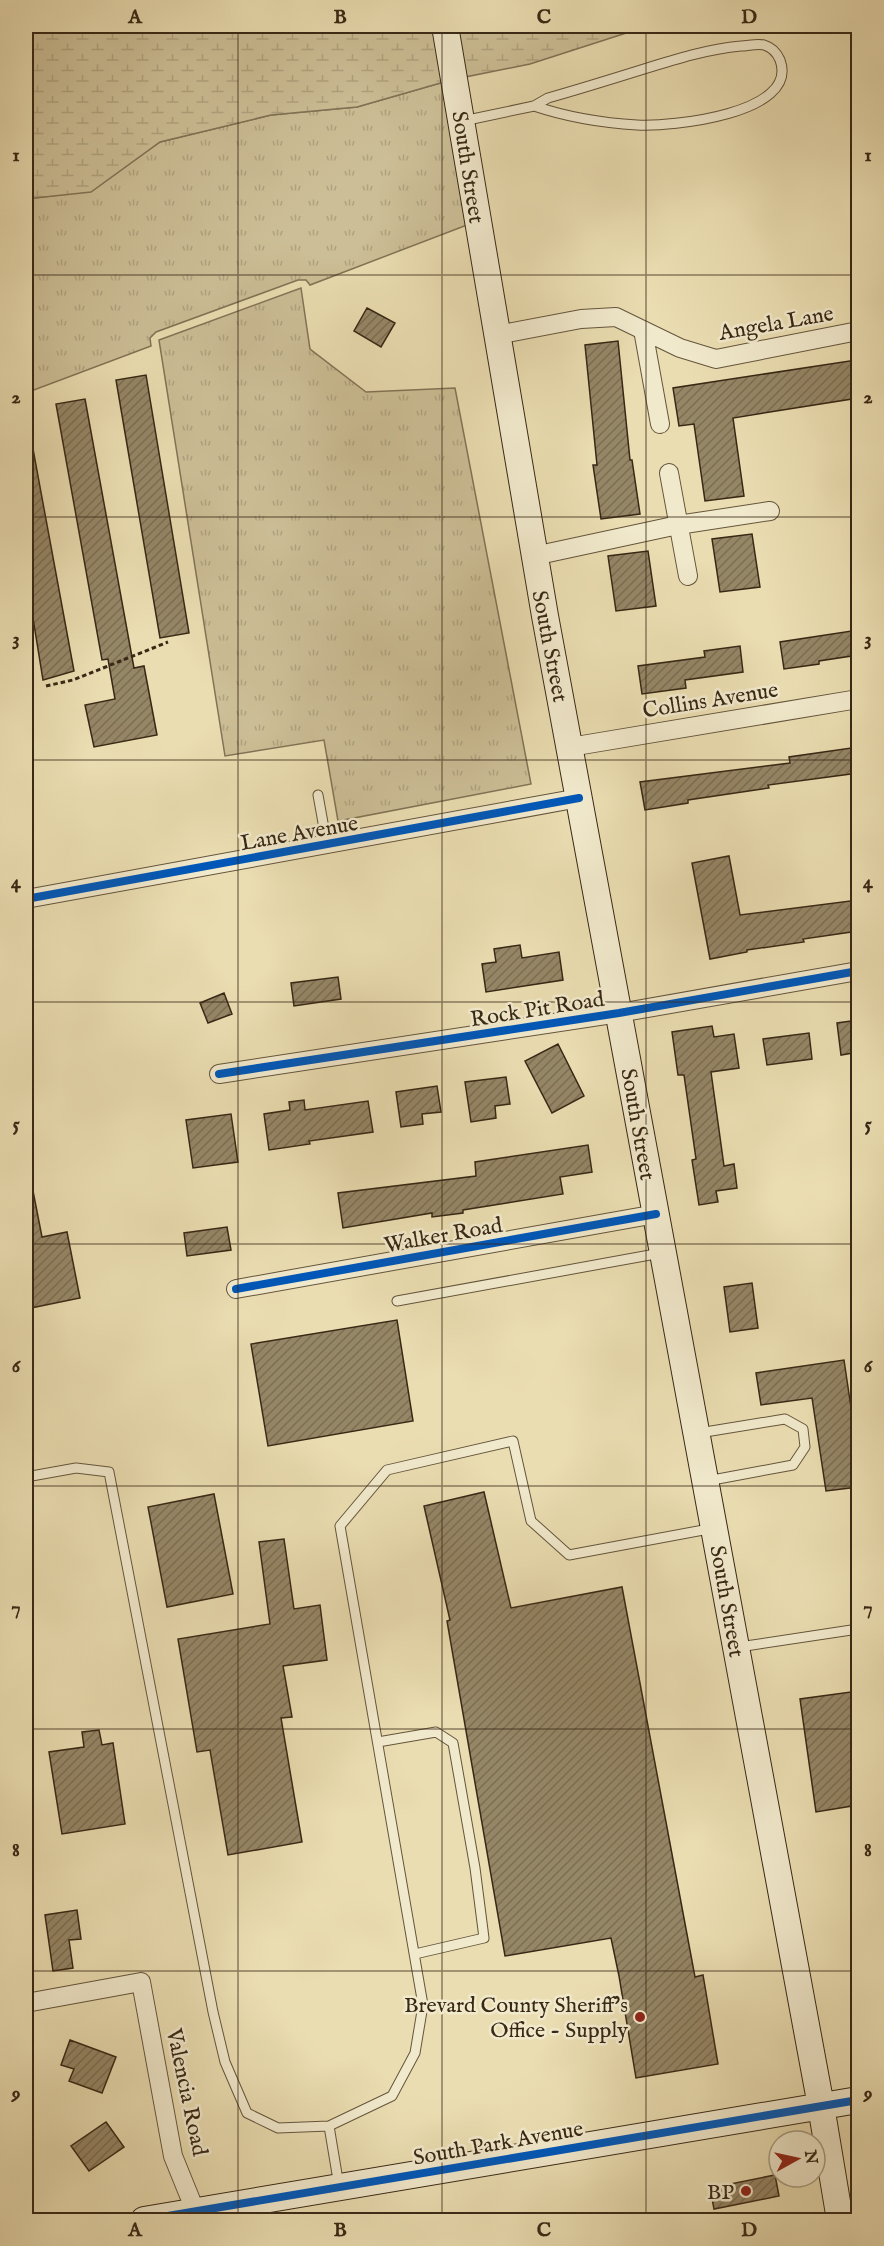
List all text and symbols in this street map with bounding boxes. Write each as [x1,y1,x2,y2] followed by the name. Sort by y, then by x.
[127,5,143,30] text: A
[333,5,347,30] text: B
[537,5,551,30] text: C
[741,5,757,30] text: D
[444,109,490,226] street label: South Street
[12,143,20,168] text: 1
[864,143,872,168] text: 1
[716,300,836,348] street label: Angela Lane
[11,385,21,410] text: 2
[863,385,873,410] text: 2
[524,588,574,705] street label: South Street
[12,627,20,652] text: 3
[864,627,872,652] text: 3
[641,676,780,726] street label: Collins Avenue
[238,810,360,858] street label: Lane Avenue
[11,870,22,895] text: 4
[863,870,874,895] text: 4
[468,986,606,1034] street label: Rock Pit Road
[613,1066,661,1183] street label: South Street
[12,1112,20,1137] text: 5
[864,1112,872,1137] text: 5
[382,1212,505,1260] street label: Walker Road
[12,1354,22,1379] text: 6
[864,1354,874,1379] text: 6
[702,1543,750,1660] street label: South Street
[11,1596,21,1621] text: 7
[863,1596,873,1621] text: 7
[12,1838,20,1863] text: 8
[864,1838,872,1863] text: 8
[404,1992,628,2045] place label: Brevard County Sheriff's Office - Supply
[633,2010,647,2024] marker: Brevard County Sheriff's Office - Supply
[159,2025,213,2159] street label: Valencia Road
[11,2081,21,2106] text: 9
[863,2081,873,2106] text: 9
[411,2115,586,2173] street label: South Park Avenue
[767,2129,827,2189] north arrow
[799,2148,821,2166] text: N
[707,2179,734,2207] place label: BP
[739,2184,753,2198] marker: BP
[127,2218,143,2243] text: A
[333,2218,347,2243] text: B
[537,2218,551,2243] text: C
[741,2218,757,2243] text: D

